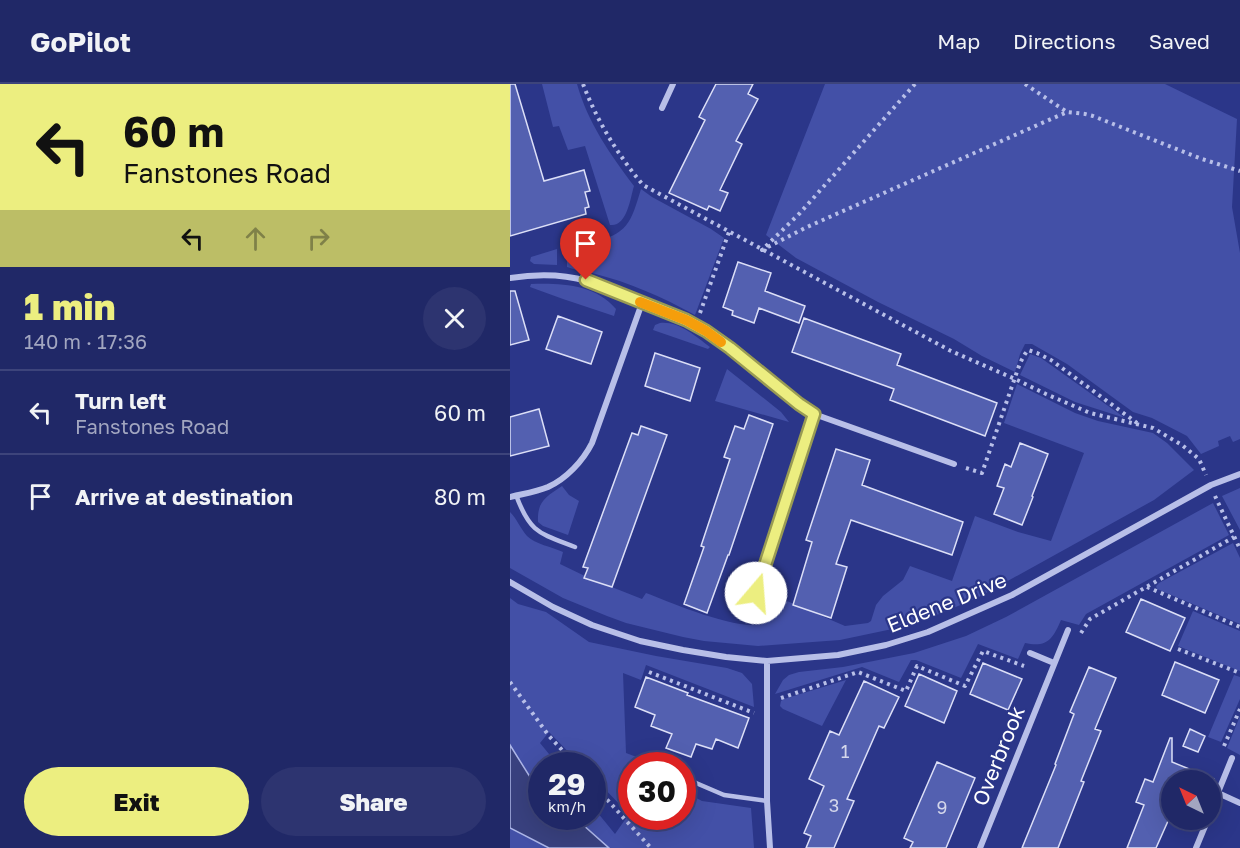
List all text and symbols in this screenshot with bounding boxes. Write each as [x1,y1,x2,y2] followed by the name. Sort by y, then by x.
[30,25,131,58] text: GoPilot
[937,28,980,54] text: Map
[1013,28,1116,54] text: Directions
[1149,28,1210,54] text: Saved
[123,106,224,156] text: 60 m
[24,108,102,186] icon: left
[123,157,331,189] text: Fanstones Road
[560,218,611,280] pin
[176,222,209,255] icon: left
[239,222,272,255] icon: ahead
[302,222,335,255] icon: right
[569,227,602,260] icon: arrive
[24,285,115,328] text: 1 min
[423,287,486,350] button: close
[24,329,147,353] text: 140 m · 17:36
[75,387,166,414] text: Turn left
[24,396,57,429] icon: left
[434,399,486,426] text: 60 m
[75,414,229,438] text: Fanstones Road
[24,480,57,513] icon: arrive
[75,483,293,510] text: Arrive at destination
[434,483,486,510] text: 80 m
[724,561,788,625] position arrow
[883,566,1010,638] street label: Eldene Drive
[966,702,1030,809] street label: Overbrook
[841,740,850,762] house number: 1
[618,752,696,830] speed limit sign: 30
[548,766,586,802] text: 29
[24,767,249,836] button: Exit
[261,767,486,836] button: Share
[1161,770,1221,830] north arrow
[1161,770,1221,830] map controls
[829,794,839,816] house number: 3
[937,796,947,818] house number: 9
[548,797,586,815] text: km/h

